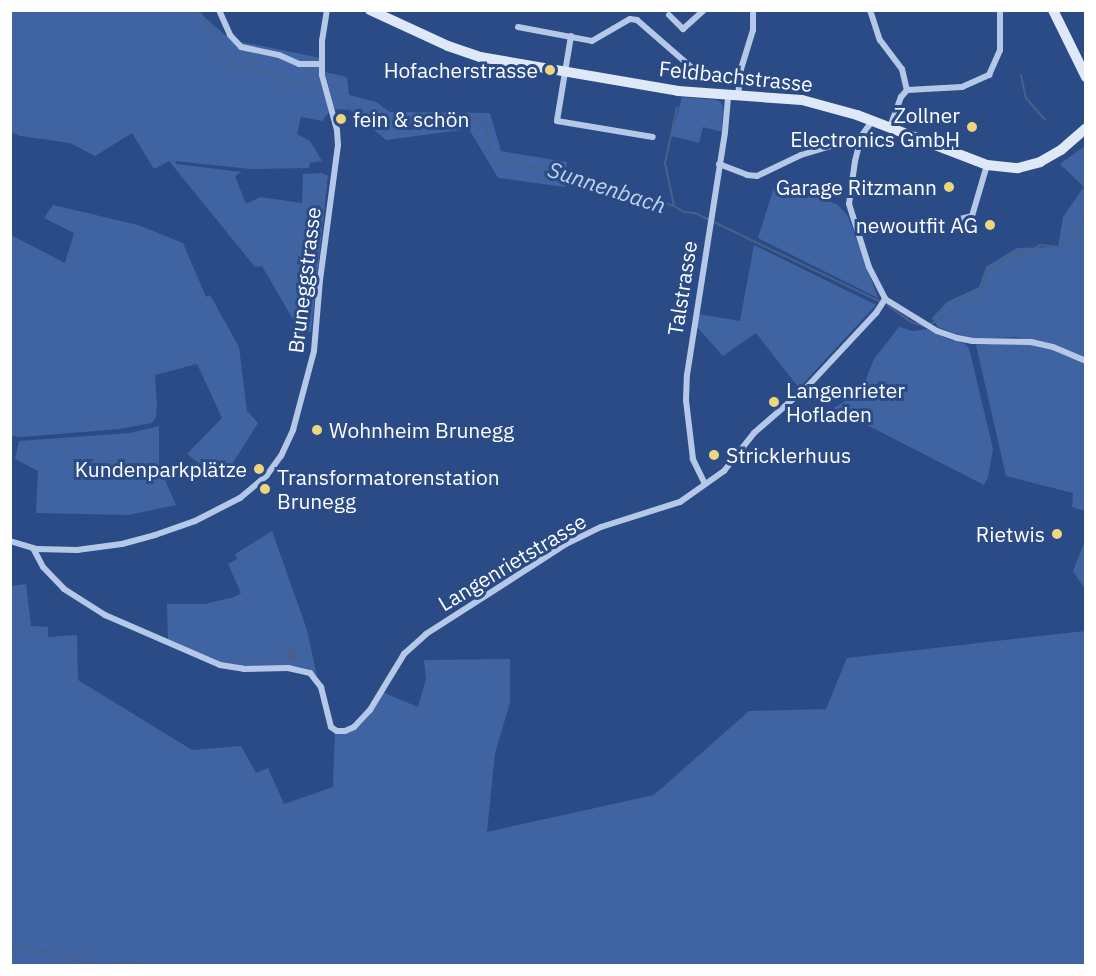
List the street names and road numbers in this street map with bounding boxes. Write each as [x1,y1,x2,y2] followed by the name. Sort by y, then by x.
[658,55,814,97] street label: Feldbachstrasse
[283,205,325,355] street label: Bruneggstrasse
[662,239,702,337] street label: Talstrasse
[433,508,591,616] street label: Langenrietstrasse

